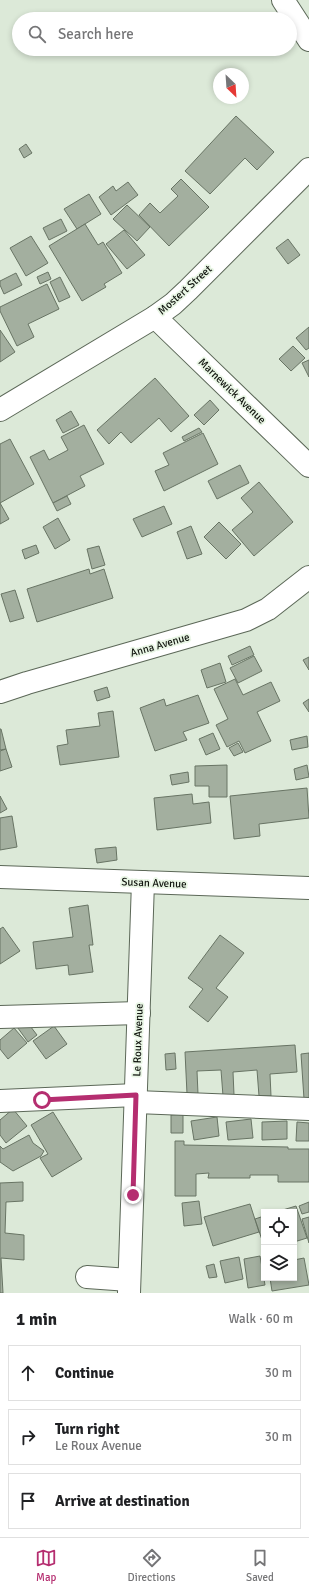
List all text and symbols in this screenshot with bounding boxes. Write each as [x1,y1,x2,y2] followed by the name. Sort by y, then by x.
[12,12,297,56] search box
[26,23,48,45] icon: search
[58,25,134,43] text: Search here
[213,68,249,104] north arrow
[155,262,215,318] street label: Mostert Street
[196,356,268,426] street label: Marnewick Avenue
[129,630,191,660] street label: Anna Avenue
[121,875,187,891] street label: Susan Avenue
[130,1003,146,1077] street label: Le Roux Avenue
[33,1091,51,1109] route start
[124,1186,142,1204] route end
[261,1209,297,1281] map controls
[261,1209,297,1245] button: locate
[261,1245,297,1281] button: layers
[16,1309,57,1330] text: 1 min
[229,1311,293,1327] text: Walk · 60 m
[17,1362,39,1384] icon: ahead
[55,1364,114,1382] text: Continue
[265,1365,292,1381] text: 30 m
[55,1420,120,1438] text: Turn right
[17,1426,39,1448] icon: right
[265,1429,292,1445] text: 30 m
[55,1438,142,1454] text: Le Roux Avenue
[17,1490,39,1512] icon: arrive
[55,1492,190,1510] text: Arrive at destination
[35,1547,57,1584] tab: Map
[128,1547,176,1584] tab: Directions
[246,1547,274,1584] tab: Saved

